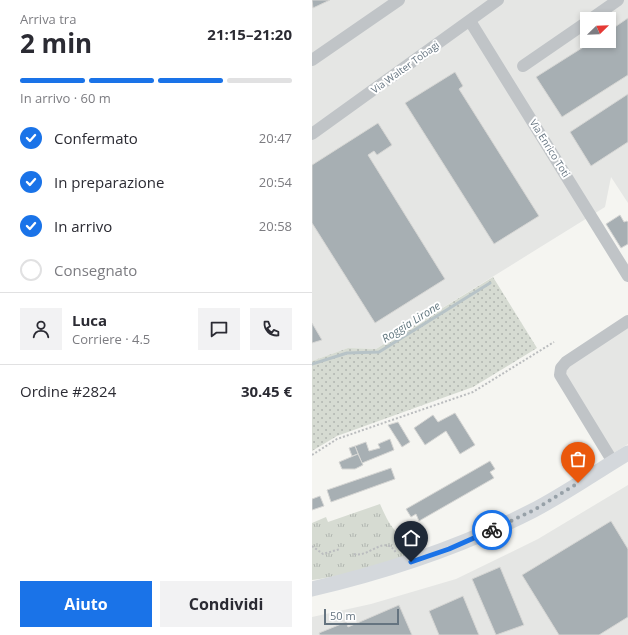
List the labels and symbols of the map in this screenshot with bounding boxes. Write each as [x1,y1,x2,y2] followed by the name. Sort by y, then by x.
[580,12,616,48] north arrow
[368,38,442,96] street label: Via Walter Tobagi
[527,116,573,180] street label: Via Enrico Toti
[379,297,443,345] water label: Roggia Lirone
[561,442,595,483] pin
[472,510,512,550] courier
[394,521,428,562] pin
[324,607,399,626] scale bar

